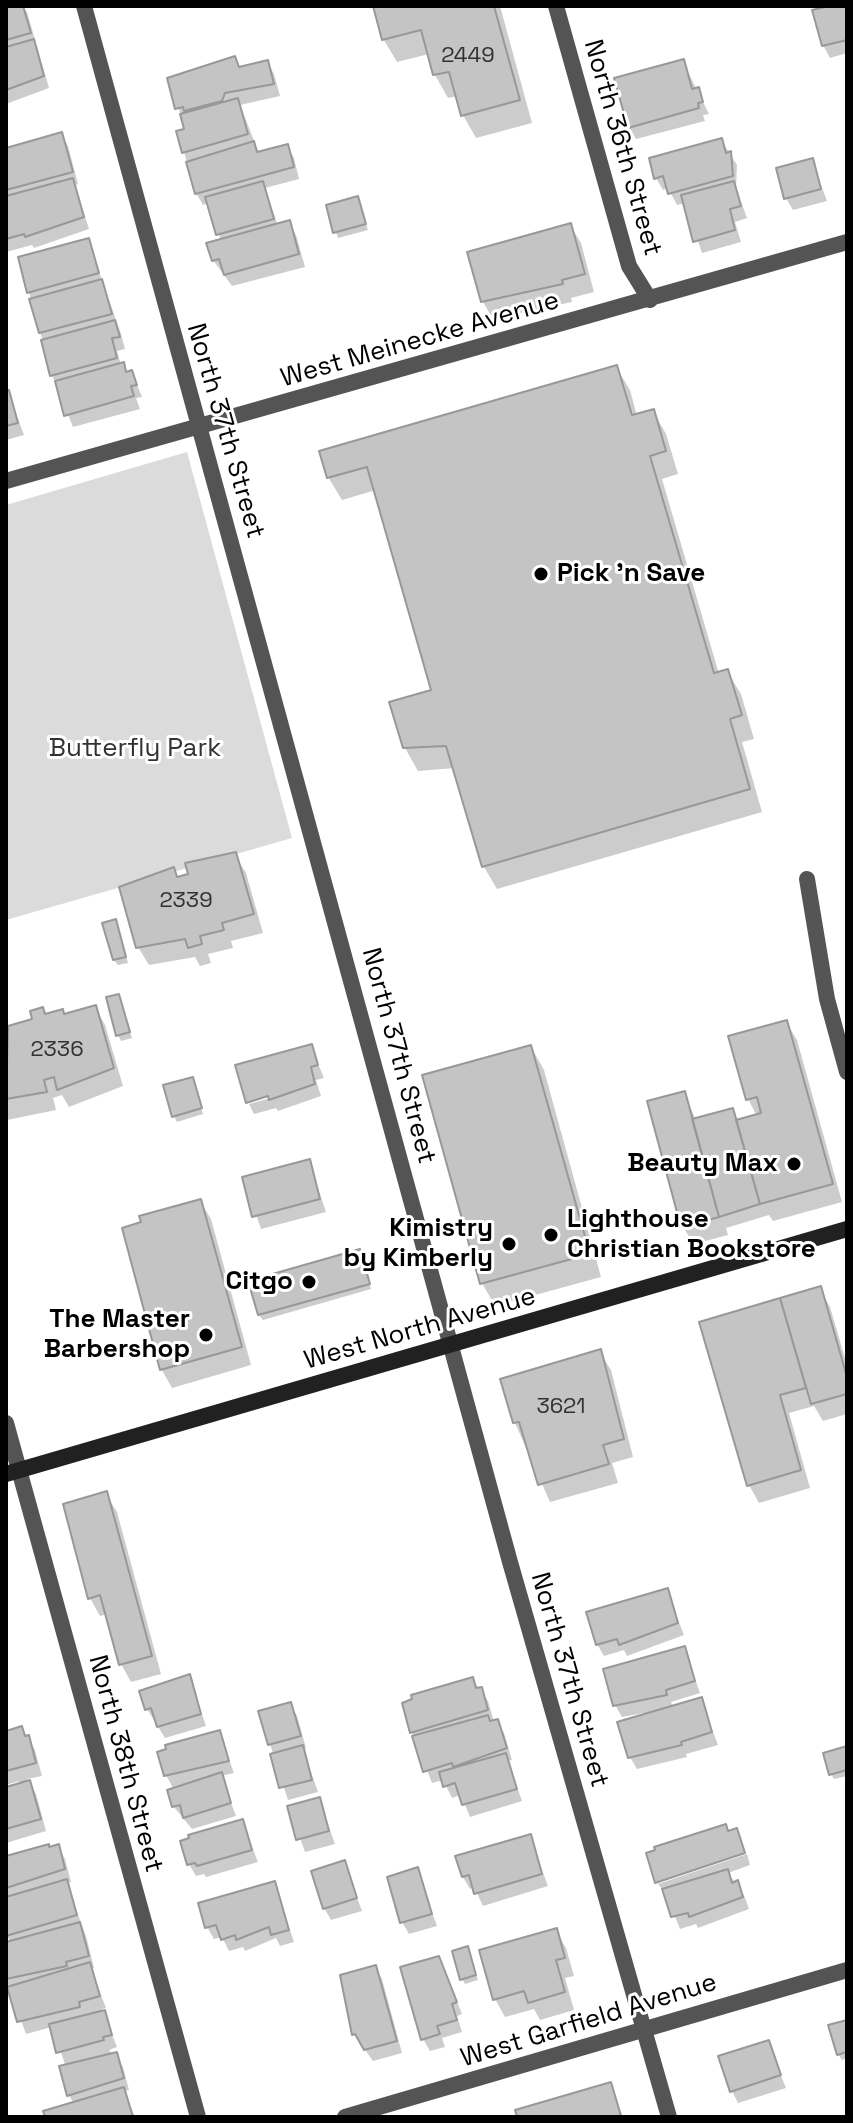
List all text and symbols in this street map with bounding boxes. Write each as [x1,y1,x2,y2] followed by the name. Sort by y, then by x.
[576,36,668,260] street label: North 36th Street
[441,43,495,69] house number: 2449
[277,285,563,395] street label: West Meinecke Avenue
[179,320,271,542] street label: North 37th Street
[557,558,705,590] place label: Pick 'n Save
[532,565,550,583] marker: Pick 'n Save
[49,733,221,765] park label: Butterfly Park
[159,888,213,914] house number: 2339
[354,945,442,1167] street label: North 37th Street
[30,1037,84,1063] house number: 2336
[627,1148,778,1180] place label: Beauty Max
[785,1155,803,1173] marker: Beauty Max
[567,1204,816,1266] place label: Lighthouse Christian Bookstore
[344,1213,493,1274] place label: Kimistry by Kimberly
[542,1226,560,1244] marker: Lighthouse Christian Bookstore
[500,1235,518,1253] marker: Kimistry by Kimberly
[225,1266,293,1298] place label: Citgo
[300,1273,318,1291] marker: Citgo
[301,1281,539,1377] street label: West North Avenue
[44,1304,190,1366] place label: The Master Barbershop
[197,1326,215,1344] marker: The Master Barbershop
[536,1394,586,1420] house number: 3621
[523,1569,615,1791] street label: North 37th Street
[81,1652,169,1876] street label: North 38th Street
[457,1967,721,2075] street label: West Garfield Avenue

